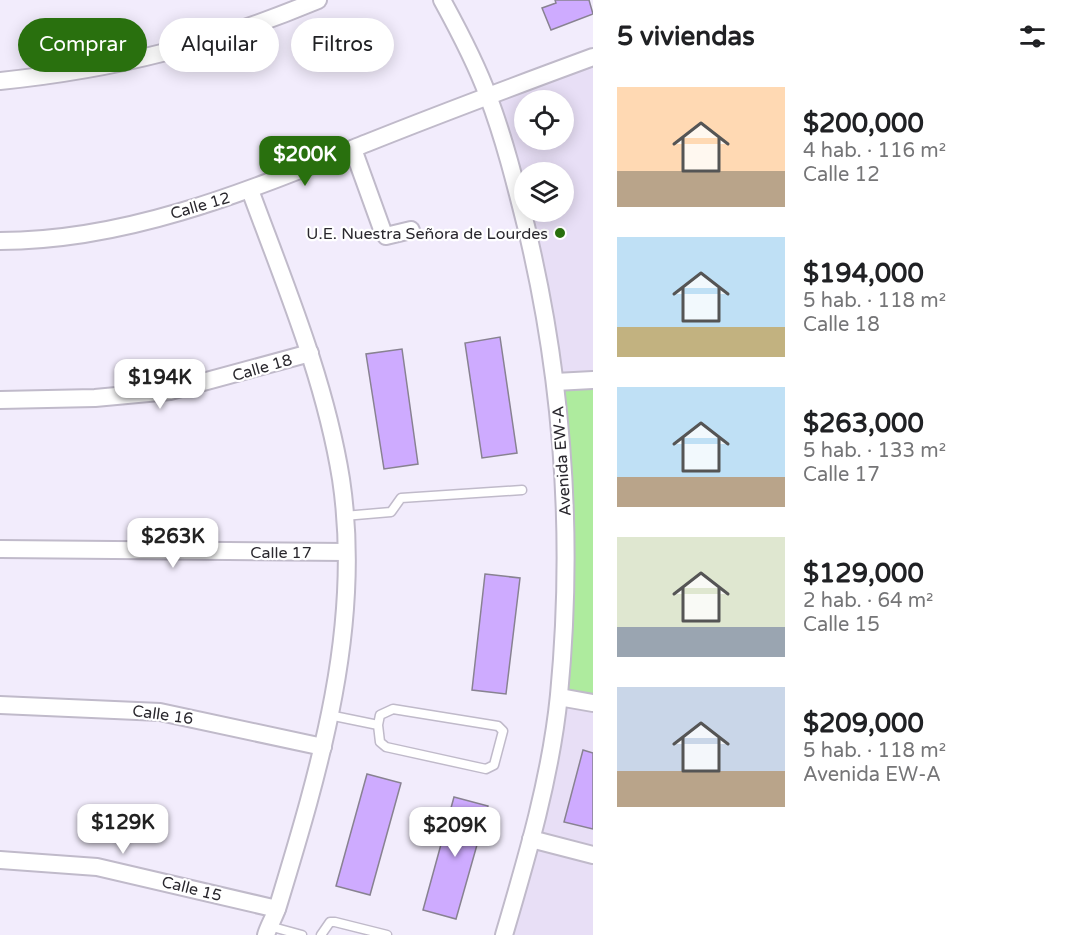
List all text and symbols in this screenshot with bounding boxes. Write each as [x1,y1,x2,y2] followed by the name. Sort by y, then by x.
[18,18,147,72] chip: Comprar
[159,18,279,72] chip: Alquilar
[291,18,394,72] chip: Filtros
[1016,20,1049,53] icon: filters
[617,21,755,52] text: 5 viviendas
[514,90,574,222] map controls
[514,90,574,150] button: locate
[803,108,924,139] text: $200,000
[665,111,737,183] icon: home
[263,136,347,187] pin: $200K
[803,139,946,163] text: 4 hab. · 116 m²
[273,143,337,167] text: $200K
[514,162,574,222] button: layers
[803,163,880,187] text: Calle 12
[168,188,233,224] street label: Calle 12
[306,224,548,244] place label: U.E. Nuestra Señora de Lourdes
[553,226,567,240] marker: U.E. Nuestra Señora de Lourdes
[803,258,924,289] text: $194,000
[665,261,737,333] icon: home
[803,289,946,313] text: 5 hab. · 118 m²
[803,313,880,337] text: Calle 18
[230,350,295,386] street label: Calle 18
[118,359,202,410] pin: $194K
[128,366,192,390] text: $194K
[548,405,576,517] street label: Avenida EW-A
[803,408,924,439] text: $263,000
[665,411,737,483] icon: home
[803,439,946,463] text: 5 hab. · 133 m²
[803,463,880,487] text: Calle 17
[131,518,215,569] pin: $263K
[141,525,205,549] text: $263K
[250,543,312,563] street label: Calle 17
[803,558,924,589] text: $129,000
[665,561,737,633] icon: home
[803,589,933,613] text: 2 hab. · 64 m²
[803,613,880,637] text: Calle 15
[131,701,195,729] street label: Calle 16
[803,708,924,739] text: $209,000
[665,711,737,783] icon: home
[803,739,946,763] text: 5 hab. · 118 m²
[803,763,941,787] text: Avenida EW-A
[81,804,165,855] pin: $129K
[413,807,497,858] pin: $209K
[91,811,155,835] text: $129K
[423,814,487,838] text: $209K
[160,872,224,906] street label: Calle 15

